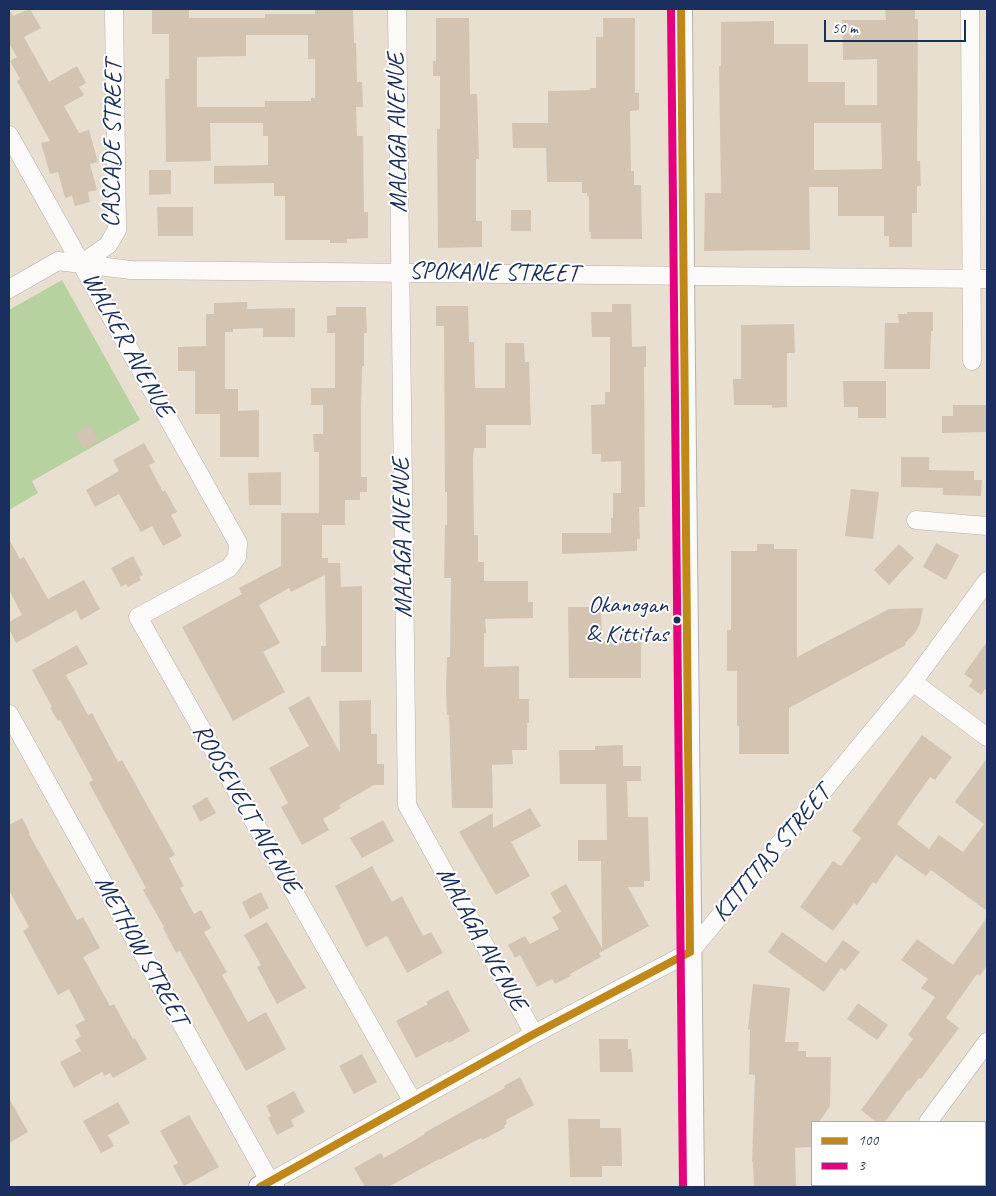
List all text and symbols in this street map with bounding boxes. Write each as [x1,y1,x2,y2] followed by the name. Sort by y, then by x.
[826,10,968,42] scale bar
[832,19,858,38] text: 50 m
[382,53,414,213] street label: MALAGA AVENUE
[97,60,129,228] street label: CASCADE STREET
[409,257,579,289] street label: SPOKANE STREET
[75,267,179,423] street label: WALKER AVENUE
[387,458,419,618] street label: MALAGA AVENUE
[586,592,668,648] place label: Okanogan & Kittitas
[672,615,682,625] marker: Okanogan & Kittitas
[185,719,307,899] street label: ROOSEVELT AVENUE
[706,780,838,928] street label: KITTITAS STREET
[429,862,533,1016] street label: MALAGA AVENUE
[87,871,195,1031] street label: METHOW STREET
[811,1121,986,1186] legend
[858,1131,878,1150] text: 100
[858,1156,865,1175] text: 3

